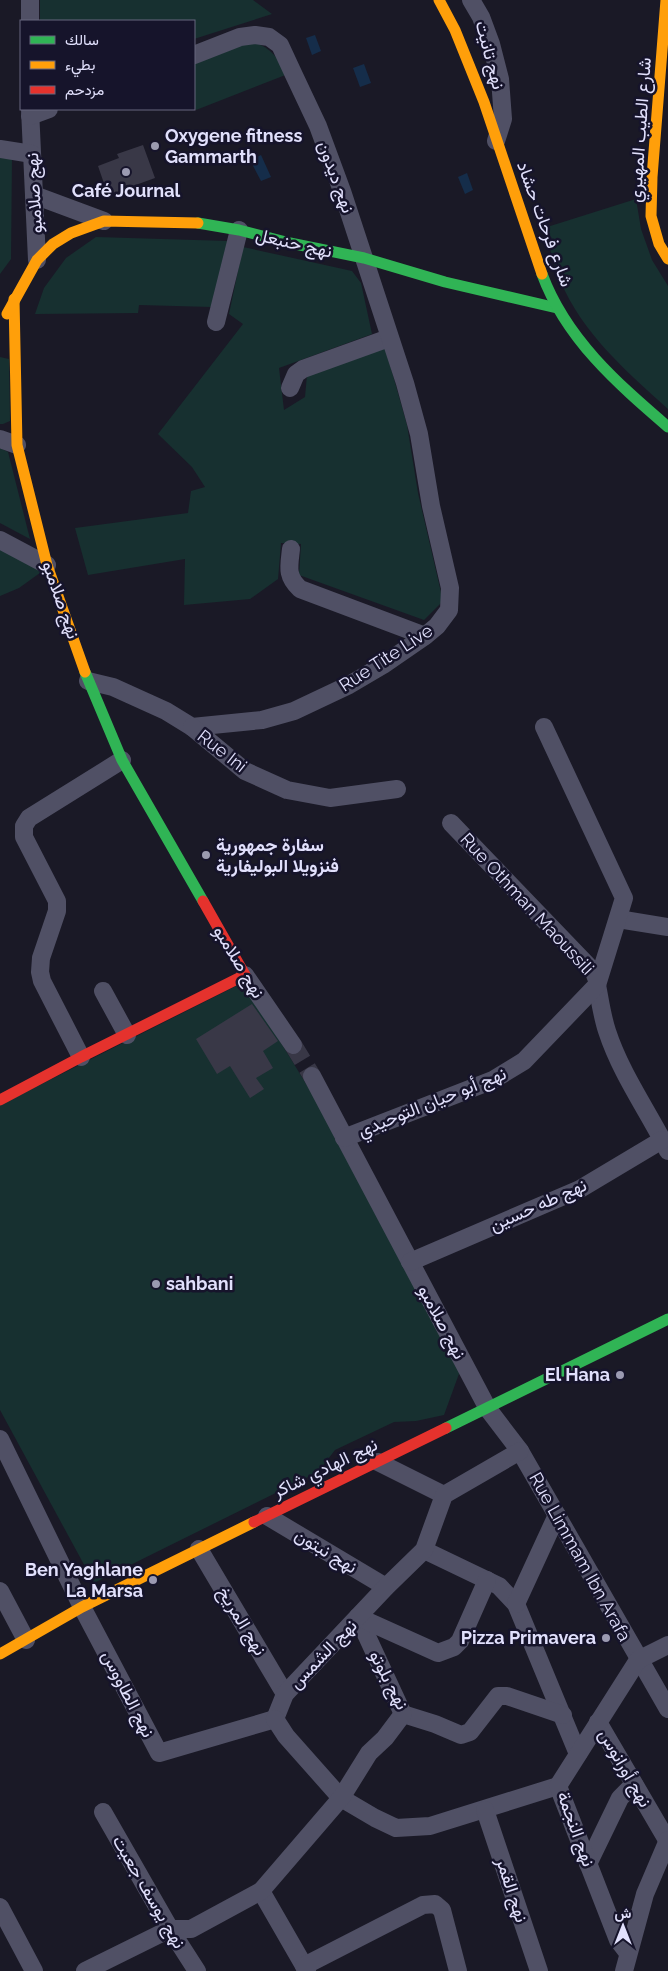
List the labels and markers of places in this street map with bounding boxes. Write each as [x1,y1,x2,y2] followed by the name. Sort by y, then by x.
[165,125,302,167] place label: Oxygene fitness Gammarth
[149,140,161,152] marker: Oxygene fitness Gammarth
[120,166,132,178] marker: Café Journal
[72,180,180,201] place label: Café Journal
[216,834,339,877] place label: سفارة جمهورية فنزويلا البوليفارية
[200,849,212,861] marker: سفارة جمهورية فنزويلا البوليفارية
[166,1273,233,1294] place label: sahbani
[150,1278,162,1290] marker: sahbani
[545,1364,610,1385] place label: El Hana
[614,1369,626,1381] marker: El Hana
[25,1559,143,1601] place label: Ben Yaghlane La Marsa
[147,1574,159,1586] marker: Ben Yaghlane La Marsa
[461,1627,596,1648] place label: Pizza Primavera
[600,1632,612,1644] marker: Pizza Primavera

